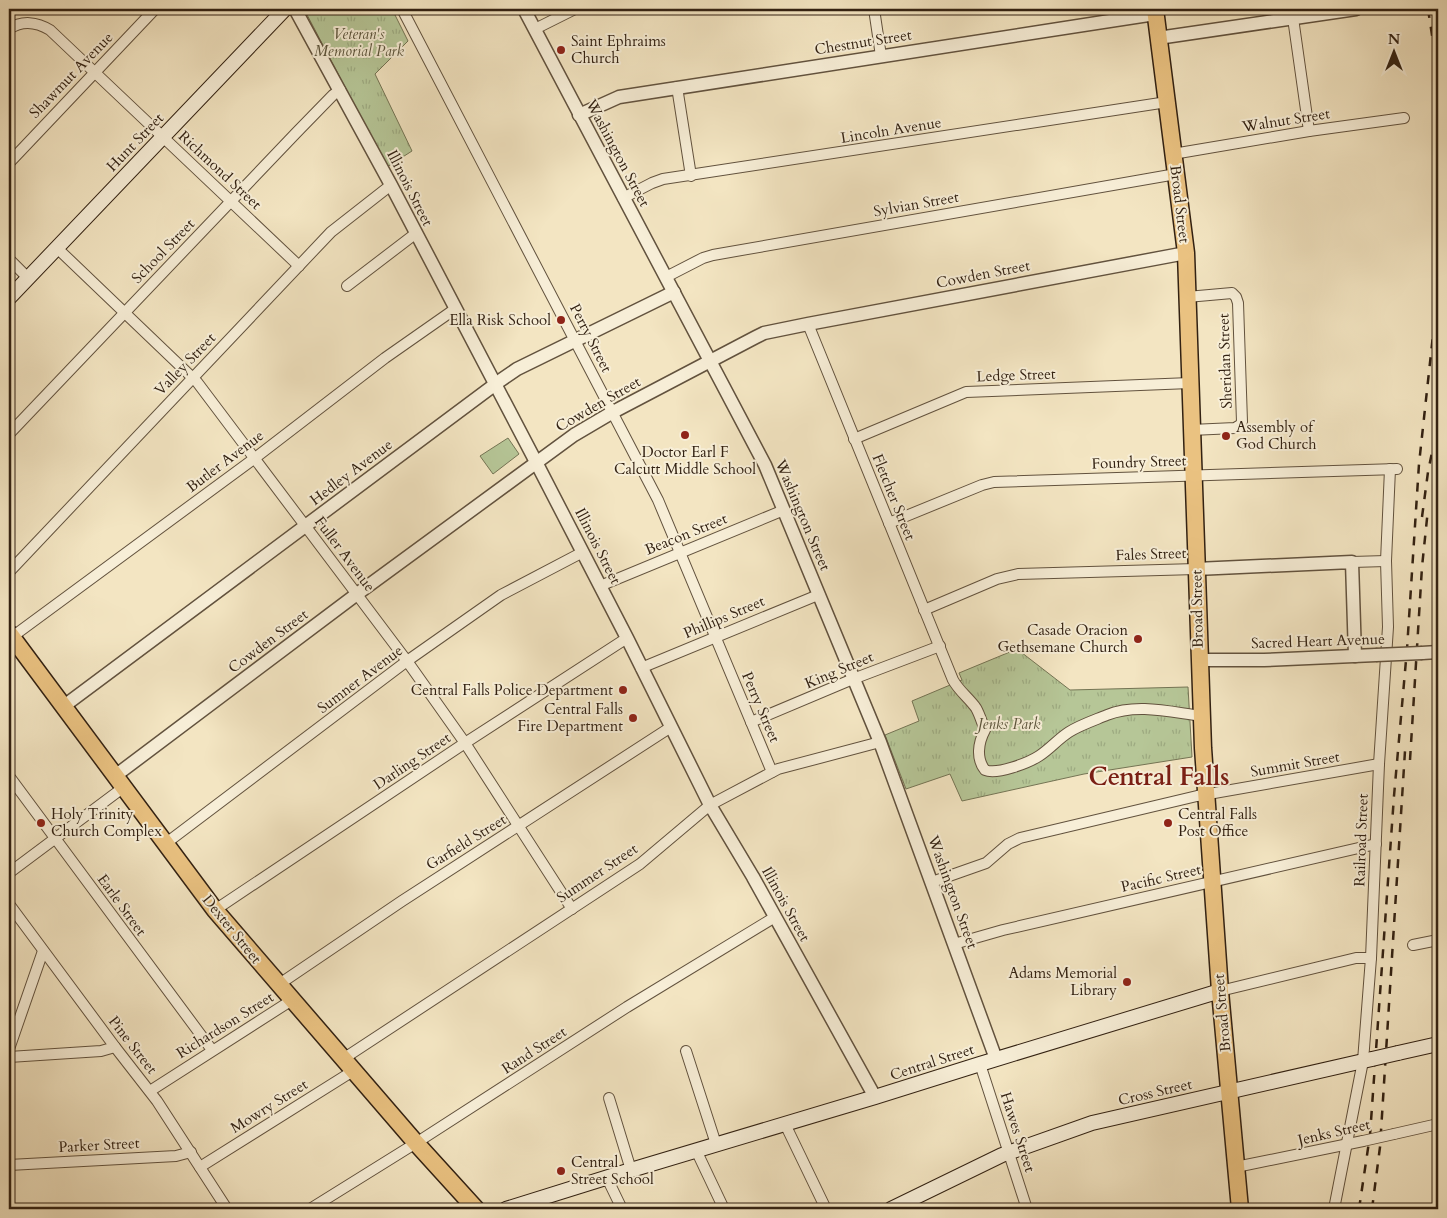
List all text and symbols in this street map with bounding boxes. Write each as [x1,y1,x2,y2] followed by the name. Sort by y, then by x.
[314,24,405,61] park label: Veteran's Memorial Park
[813,24,913,60] street label: Chestnut Street
[25,27,117,122] street label: Shawmut Avenue
[1370,28,1420,78] north arrow
[1388,30,1400,49] text: N
[571,31,666,68] place label: Saint Ephraims Church
[555,44,567,56] marker: Saint Ephraims Church
[581,95,655,210] street label: Washington Street
[1240,103,1332,137] street label: Walnut Street
[102,108,168,176] street label: Hunt Street
[839,112,943,148] street label: Lincoln Avenue
[174,126,266,214] street label: Richmond Street
[382,146,438,230] street label: Illinois Street
[1165,164,1195,244] street label: Broad Street
[872,187,960,221] street label: Sylvian Street
[127,214,199,288] street label: School Street
[934,255,1032,293] street label: Cowden Street
[565,300,617,376] street label: Perry Street
[449,310,551,330] place label: Ella Risk School
[1213,313,1237,409] street label: Sheridan Street
[555,314,567,326] marker: Ella Risk School
[150,328,220,400] street label: Valley Street
[976,364,1056,386] street label: Ledge Street
[552,371,644,436] street label: Cowden Street
[1236,417,1317,454] place label: Assembly of God Church
[182,425,268,497] street label: Butler Avenue
[679,429,691,441] marker: Doctor Earl F Calcutt Middle School
[1220,430,1232,442] marker: Assembly of God Church
[306,434,397,510] street label: Hedley Avenue
[614,442,756,479] place label: Doctor Earl F Calcutt Middle School
[1091,450,1187,474] street label: Foundry Street
[868,451,920,543] street label: Fletcher Street
[770,455,836,574] street label: Washington Street
[570,504,626,588] street label: Illinois Street
[642,508,730,560] street label: Beacon Street
[310,512,380,596] street label: Fuller Avenue
[1115,543,1187,565] street label: Fales Street
[1186,569,1208,648] street label: Broad Street
[680,591,768,643] street label: Phillips Street
[224,604,312,678] street label: Cowden Street
[998,620,1129,657] place label: Casade Oracion Gethsemane Church
[1251,629,1385,653] street label: Sacred Heart Avenue
[1132,633,1144,645] marker: Casade Oracion Gethsemane Church
[313,640,407,718] street label: Sumner Avenue
[802,647,876,693] street label: King Street
[737,669,785,746] street label: Perry Street
[411,680,613,700] place label: Central Falls Police Department
[617,684,629,696] marker: Central Falls Police Department
[517,699,623,736] place label: Central Falls Fire Department
[627,712,639,724] marker: Central Falls Fire Department
[974,714,1041,734] park label: Jenks Park
[369,728,455,794] street label: Darling Street
[1249,746,1341,782] street label: Summit Street
[1088,760,1230,794] district label: Central Falls
[1349,793,1373,887] street label: Railroad Street
[51,804,162,841] place label: Holy Trinity Church Complex
[1178,804,1257,841] place label: Central Falls Post Office
[422,809,510,875] street label: Garfield Street
[35,817,47,829] marker: Holy Trinity Church Complex
[1162,817,1174,829] marker: Central Falls Post Office
[923,832,983,952] street label: Washington Street
[553,838,642,907] street label: Summer Street
[1119,859,1203,897] street label: Pacific Street
[757,863,815,945] street label: Illinois Street
[93,870,151,940] street label: Earle Street
[198,890,266,968] street label: Dexter Street
[1008,963,1117,1000] place label: Adams Memorial Library
[1209,973,1235,1053] street label: Broad Street
[1121,976,1133,988] marker: Adams Memorial Library
[172,987,278,1063] street label: Richardson Street
[104,1012,162,1078] street label: Pine Street
[498,1021,570,1078] street label: Rand Street
[887,1039,977,1085] street label: Central Street
[226,1074,312,1138] street label: Mowry Street
[1116,1074,1194,1110] street label: Cross Street
[996,1089,1040,1175] street label: Hawes Street
[1294,1114,1372,1150] street label: Jenks Street
[58,1133,140,1157] street label: Parker Street
[571,1152,654,1189] place label: Central Street School
[555,1165,567,1177] marker: Central Street School

